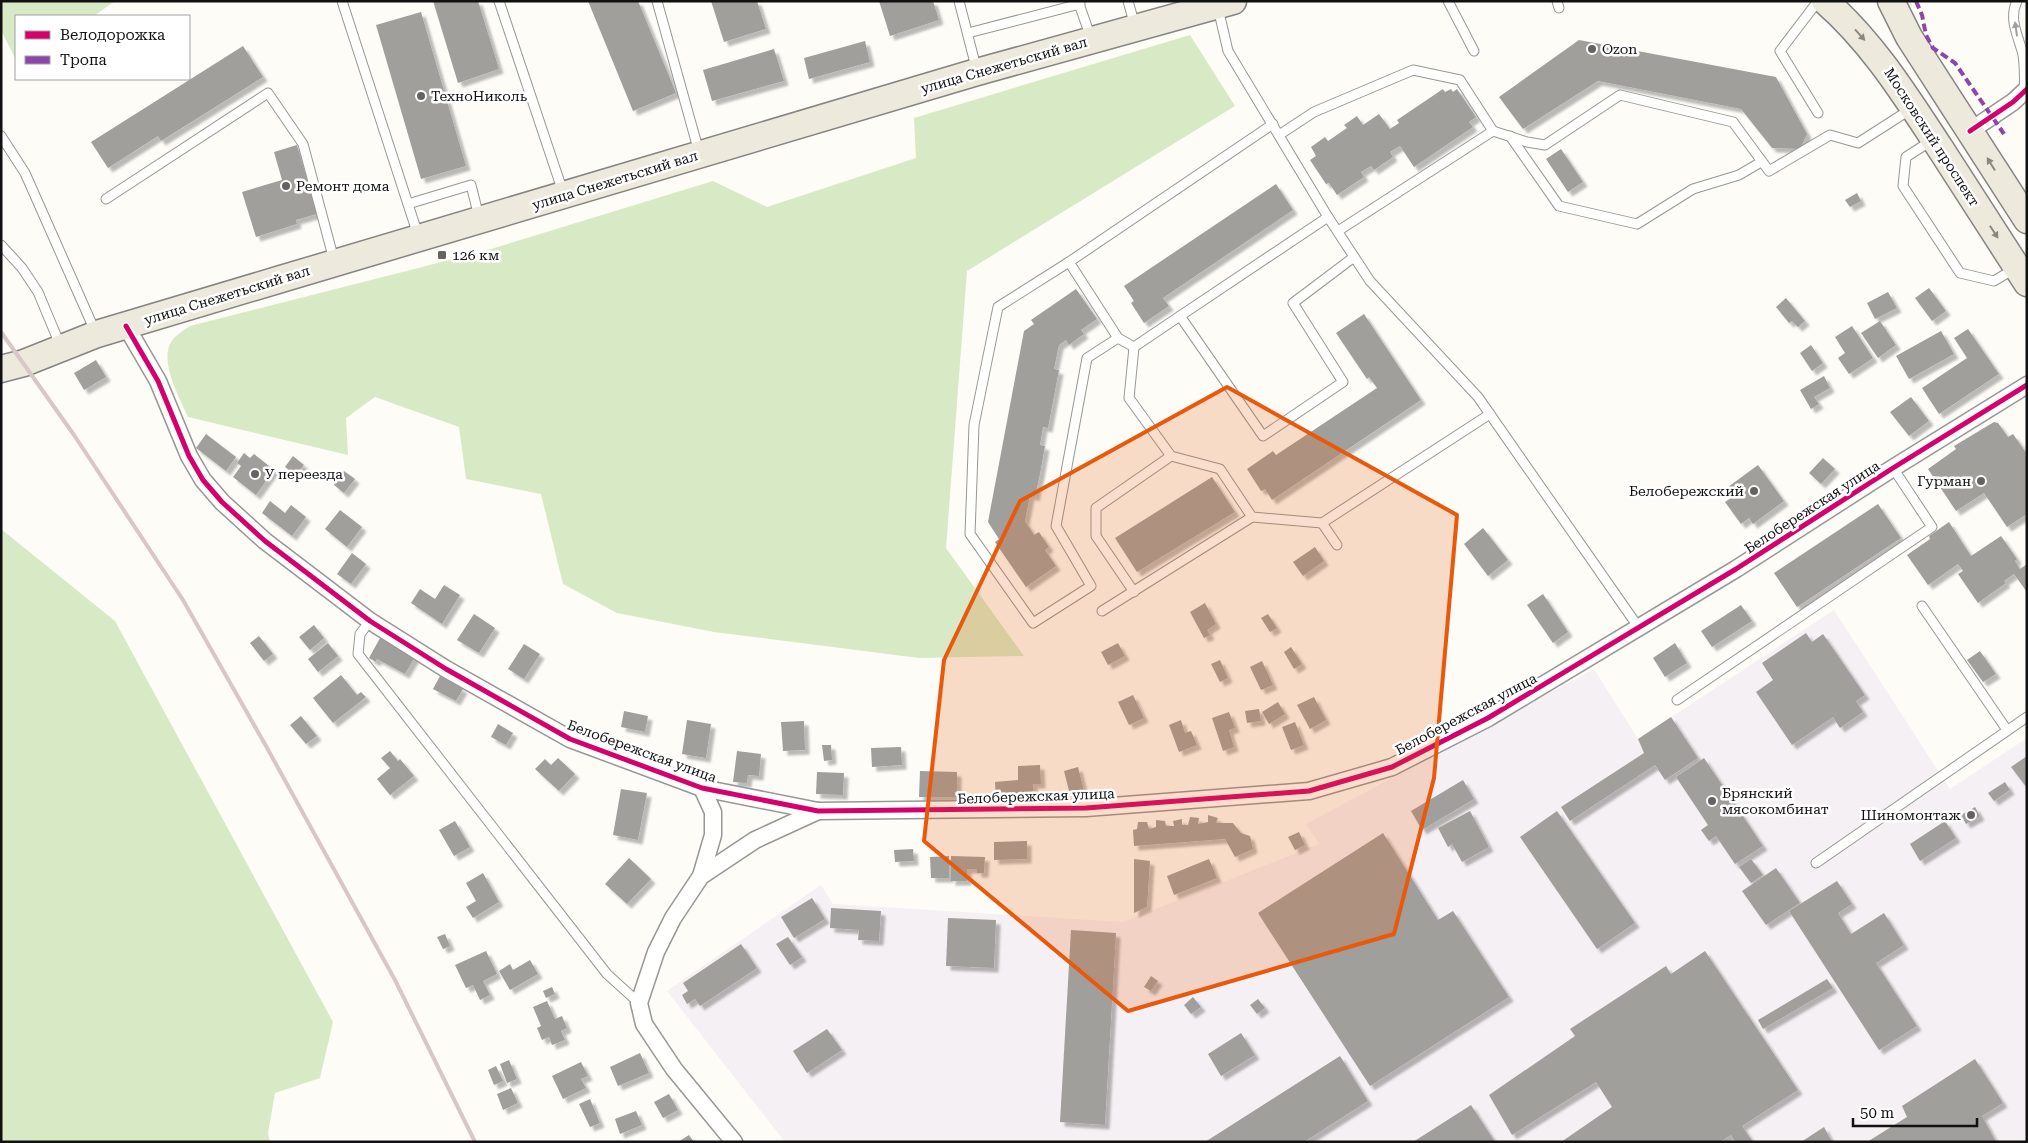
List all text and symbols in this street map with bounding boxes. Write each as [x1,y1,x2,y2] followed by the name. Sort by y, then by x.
[15,15,190,80] legend
[2011,21,2019,37] one-way arrow
[60,26,165,44] text: Велодорожка
[1854,28,1865,41] one-way arrow
[919,34,1089,96] street label: улица Снежетьский вал
[1602,41,1637,57] place label: Ozon
[1586,43,1598,55] marker: Ozon
[60,51,107,69] text: Тропа
[1881,65,1983,209] street label: Московский проспект
[431,88,528,104] place label: ТехноНиколь
[415,90,427,102] marker: ТехноНиколь
[530,147,700,213] street label: улица Снежетьский вал
[1986,158,1996,171] one-way arrow
[296,178,390,194] place label: Ремонт дома
[280,180,292,192] marker: Ремонт дома
[1989,226,1999,239] one-way arrow
[452,247,499,263] place label: 126 км
[436,249,448,261] marker: 126 км
[142,262,312,328] street label: улица Снежетьский вал
[1742,457,1883,557] street label: Белобережская улица
[265,466,343,482] place label: У переезда
[249,468,261,480] marker: У переезда
[1917,473,1971,489] place label: Гурман
[1975,475,1987,487] marker: Гурман
[1629,483,1744,499] place label: Белобережский
[1748,485,1760,497] marker: Белобережский
[1393,670,1540,758] street label: Белобережская улица
[565,717,719,786] street label: Белобережская улица
[957,785,1115,807] street label: Белобережская улица
[1722,785,1829,817] place label: Брянский мясокомбинат
[1706,795,1718,807] marker: Брянский мясокомбинат
[1861,807,1961,823] place label: Шиномонтаж
[1965,809,1977,821] marker: Шиномонтаж
[1853,1096,1977,1128] scale bar
[1860,1104,1895,1122] text: 50 m

